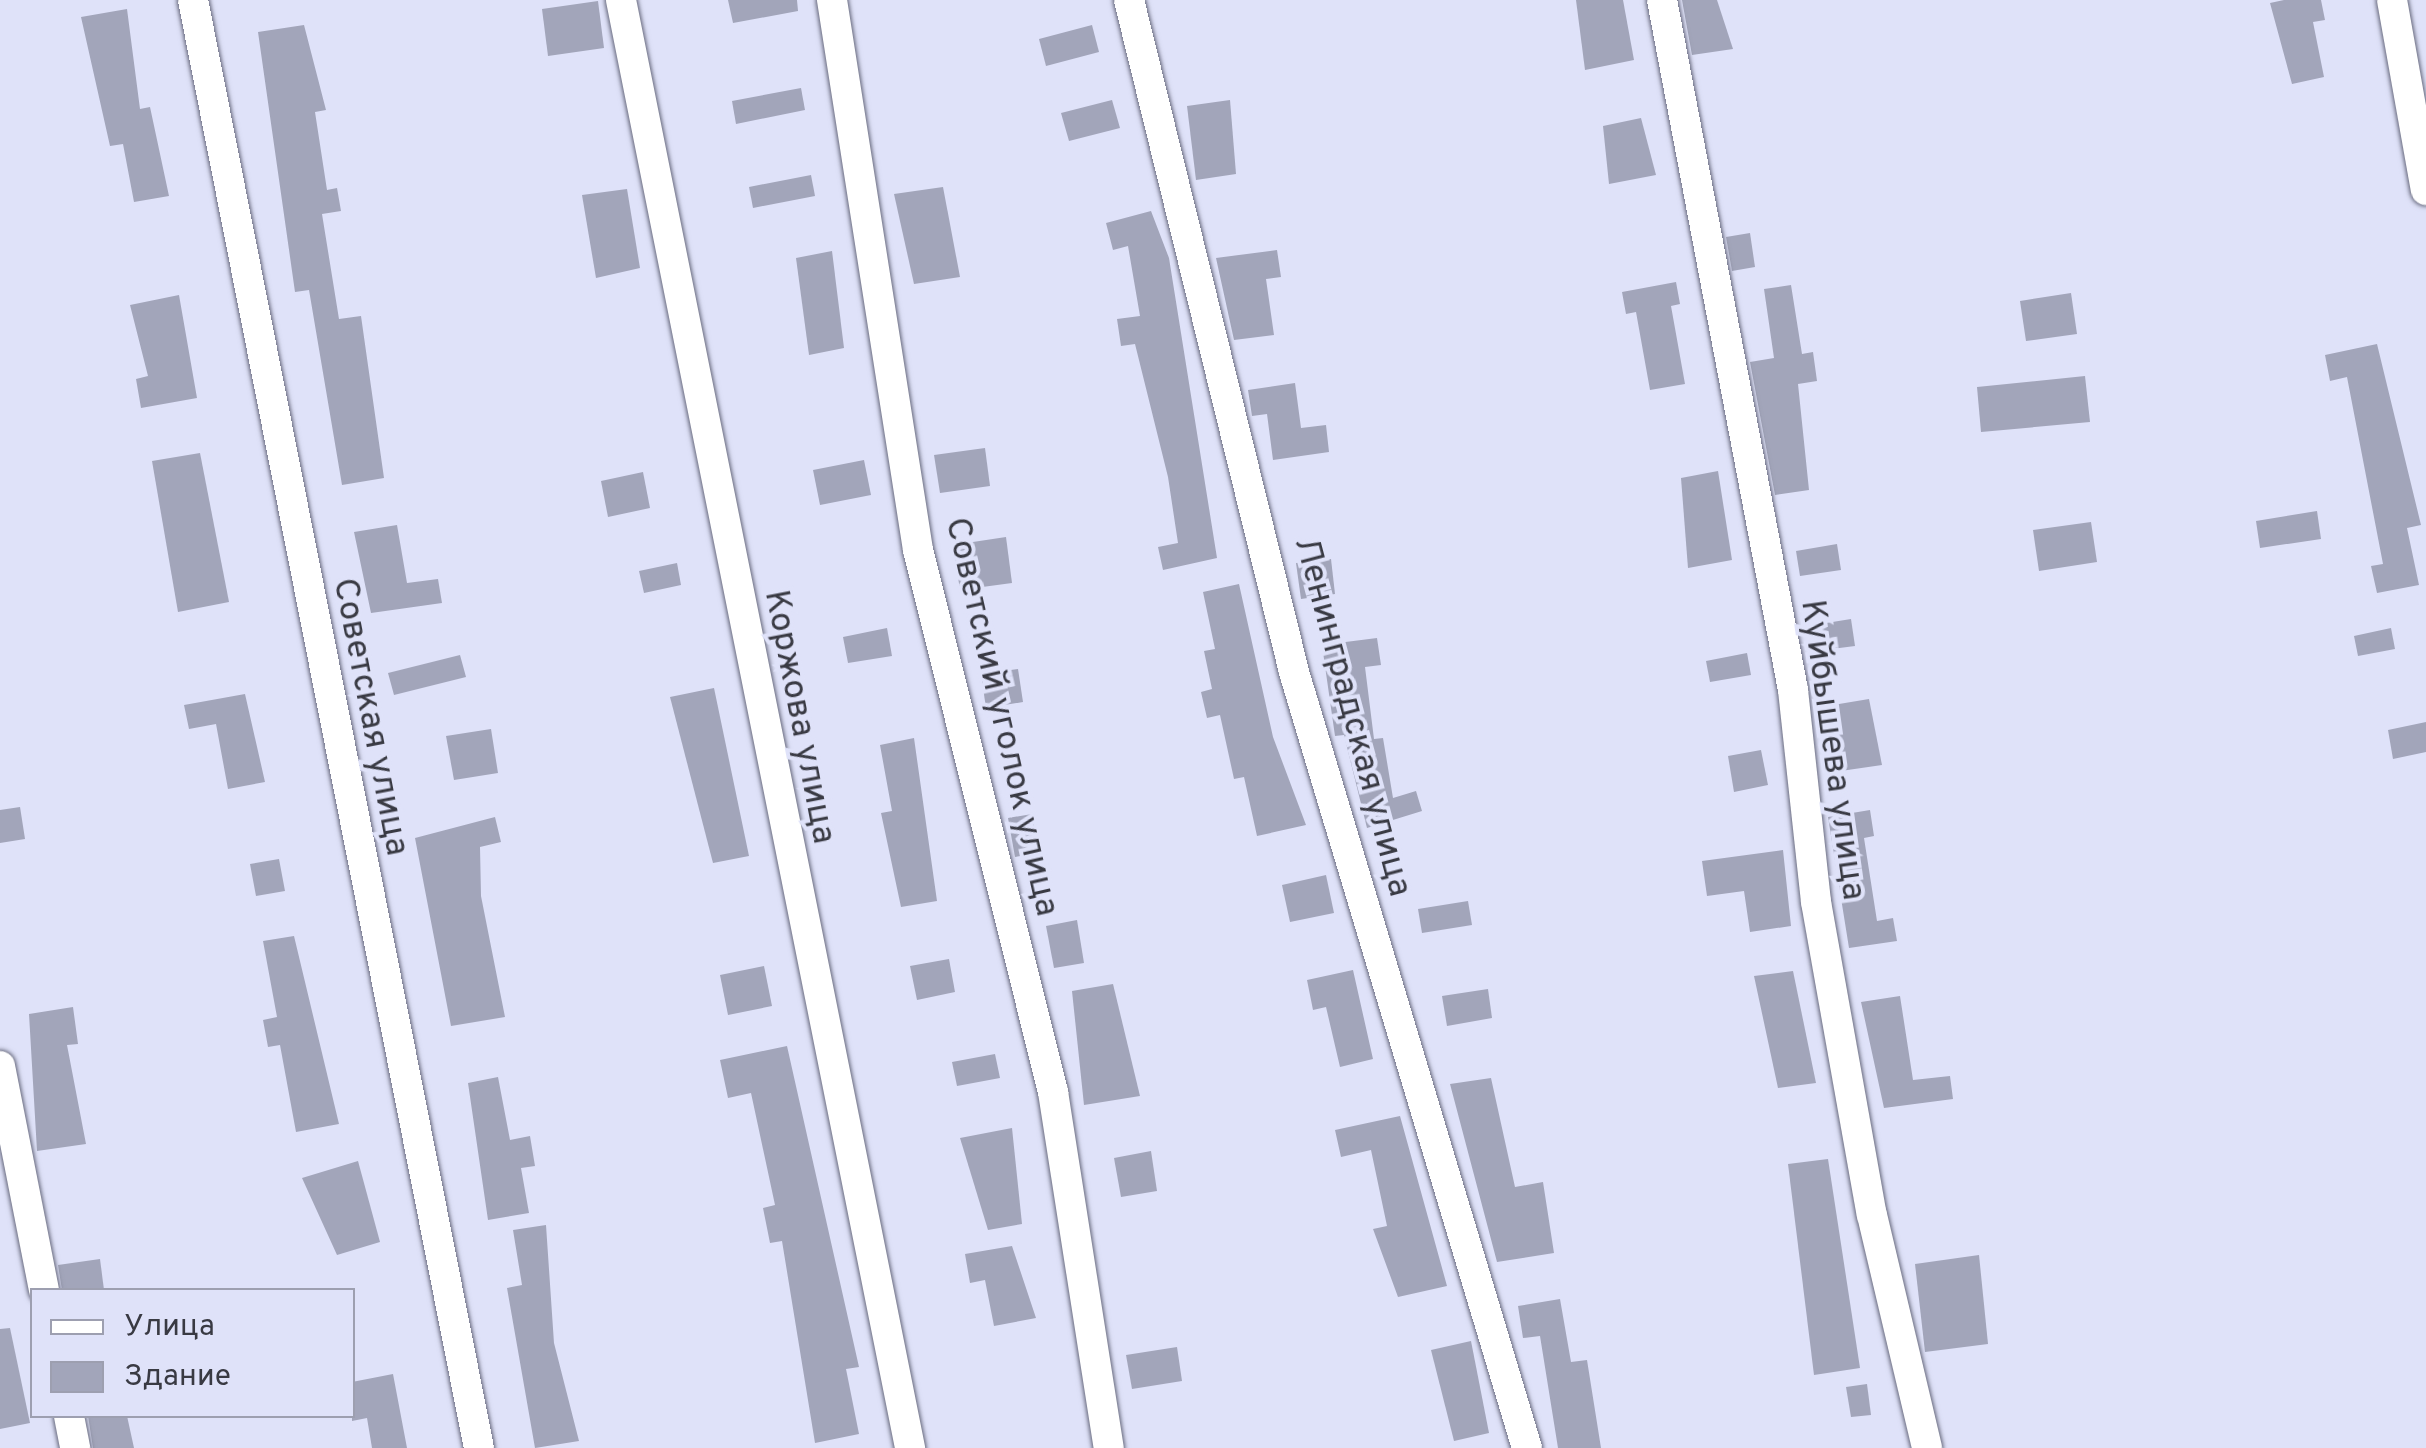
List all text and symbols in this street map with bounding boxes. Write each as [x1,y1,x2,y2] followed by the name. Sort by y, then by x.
[935,514,1067,920] street label: Советский уголок улица
[1284,533,1420,901] street label: Ленинградская улица
[322,575,418,859] street label: Советская улица
[754,587,844,847] street label: Коржова улица
[1790,597,1874,903] street label: Куйбышева улица
[30,1288,355,1418] legend
[124,1309,215,1346] text: Улица
[124,1359,231,1396] text: Здание

